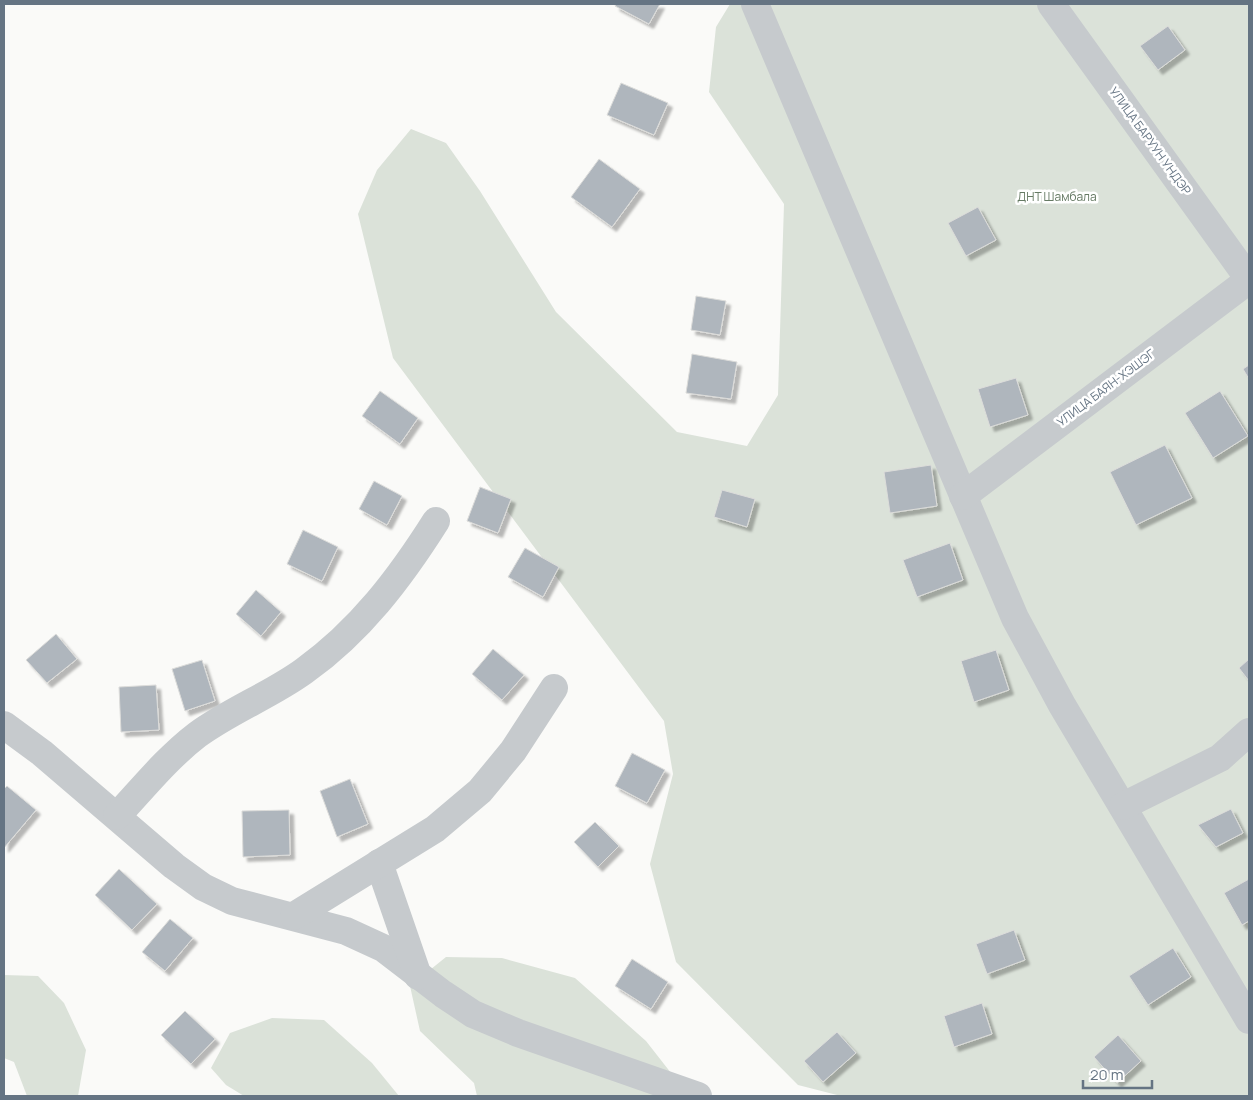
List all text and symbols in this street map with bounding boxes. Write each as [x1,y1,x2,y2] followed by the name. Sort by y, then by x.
[1106,83,1195,198] street label: УЛИЦА БАРУУН УНДЭР
[1017,188,1097,205] park label: ДНТ Шамбала
[1053,345,1159,430] street label: УЛИЦА БАЯН-ХЭШЭГ
[1083,1058,1152,1090] scale bar
[1090,1064,1123,1085] text: 20 m

